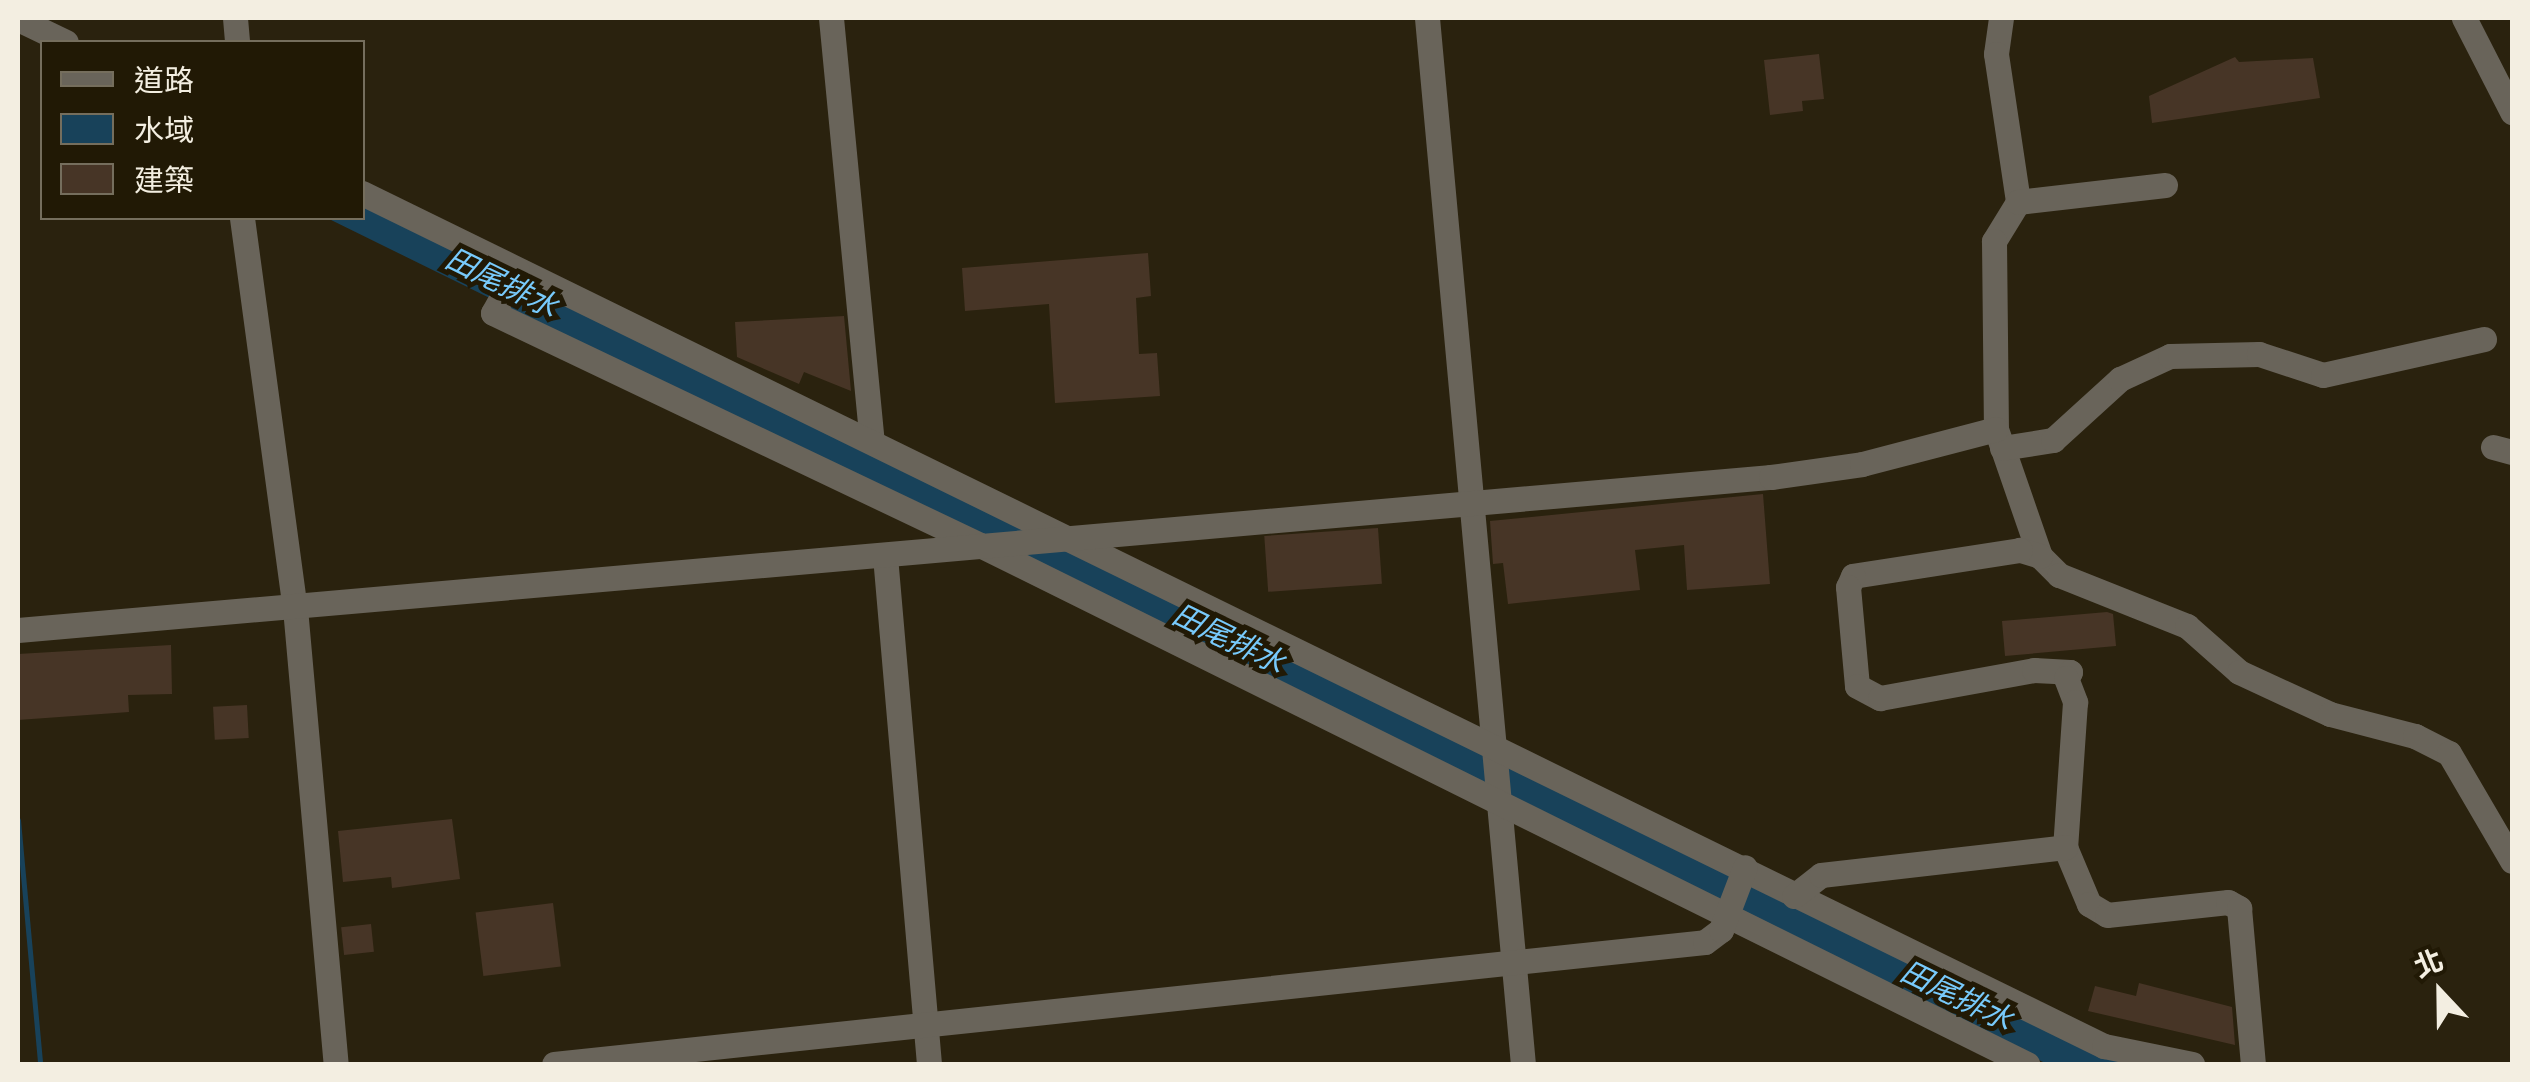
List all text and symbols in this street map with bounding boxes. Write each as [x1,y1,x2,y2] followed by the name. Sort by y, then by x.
[40,40,365,220] legend
[134,61,194,102] text: 道路
[134,111,194,152] text: 水域
[134,161,194,202] text: 建築
[439,242,563,326] water label: 田尾排水
[1166,598,1290,682] water label: 田尾排水
[2409,941,2449,987] text: 北
[2390,942,2490,1042] north arrow
[1894,955,2018,1039] water label: 田尾排水

